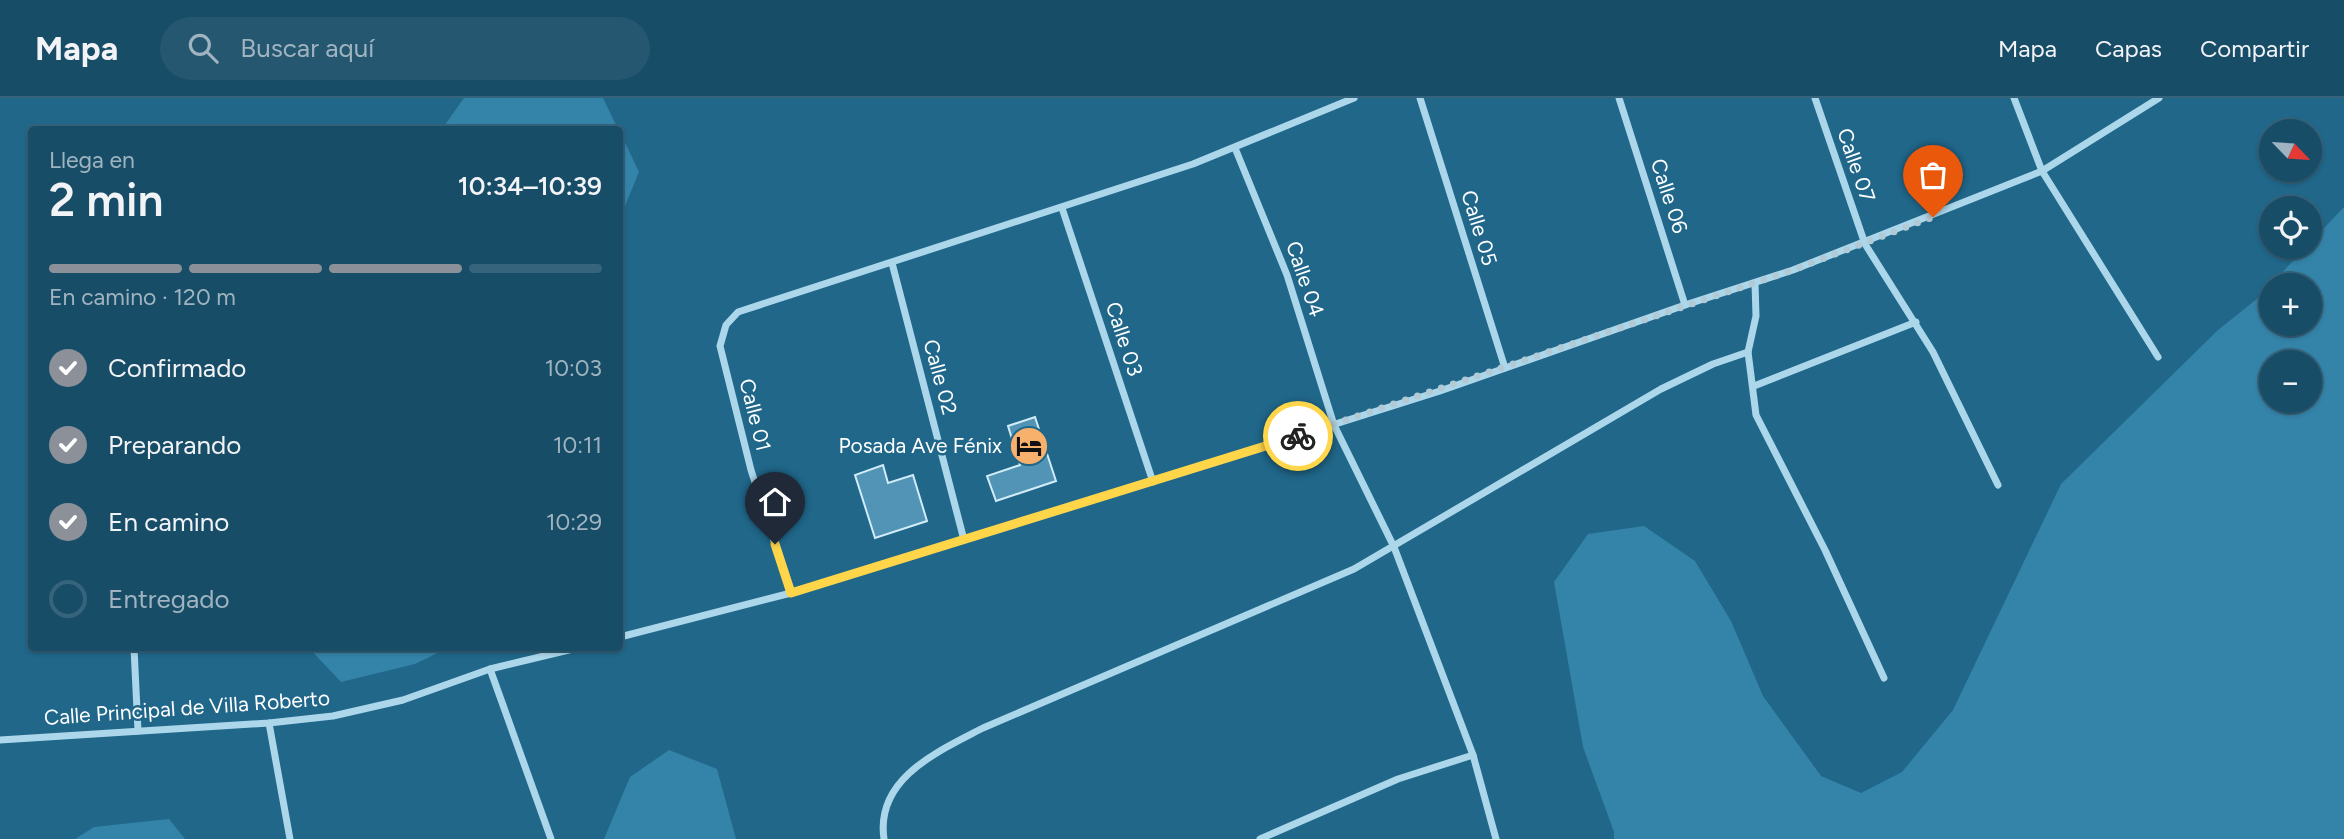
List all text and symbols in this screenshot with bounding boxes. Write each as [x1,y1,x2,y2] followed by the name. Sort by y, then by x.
[160,17,650,80] search box
[35,29,118,68] text: Mapa
[184,29,222,67] icon: search
[240,32,374,64] text: Buscar aquí
[1998,34,2057,63] text: Mapa
[2095,34,2162,63] text: Capas
[2200,34,2309,63] text: Compartir
[2259,119,2322,182] north arrow
[2259,119,2322,413] map controls
[1832,125,1881,205] street label: Calle 07
[1903,145,1963,217] pin
[49,146,135,174] text: Llega en
[1646,155,1693,236] street label: Calle 06
[1914,156,1952,194] icon: bag
[458,170,602,202] text: 10:34–10:39
[49,172,164,228] text: 2 min
[1456,187,1503,268] street label: Calle 05
[2259,196,2322,259] button: locate
[1281,238,1330,320] street label: Calle 04
[2259,273,2322,336] button: +
[49,283,236,311] text: En camino · 120 m
[1101,299,1148,379] street label: Calle 03
[918,336,963,417] street label: Calle 02
[49,349,87,387] icon: check
[2259,350,2322,413] button: −
[108,352,246,384] text: Confirmado
[545,354,602,382] text: 10:03
[734,376,777,454] street label: Calle 01
[1263,401,1333,471] courier
[1279,417,1317,455] icon: bike
[1008,425,1050,467] hotel icon: Posada Ave Fénix
[49,426,87,464] icon: check
[108,429,241,461] text: Preparando
[553,431,602,459] text: 10:11
[839,433,1002,458] place label: Posada Ave Fénix
[745,472,805,544] pin
[756,483,794,521] icon: home
[49,503,87,541] icon: check
[108,506,229,538] text: En camino
[546,508,602,536] text: 10:29
[108,583,230,615] text: Entregado
[43,685,331,730] street label: Calle Principal de Villa Roberto

